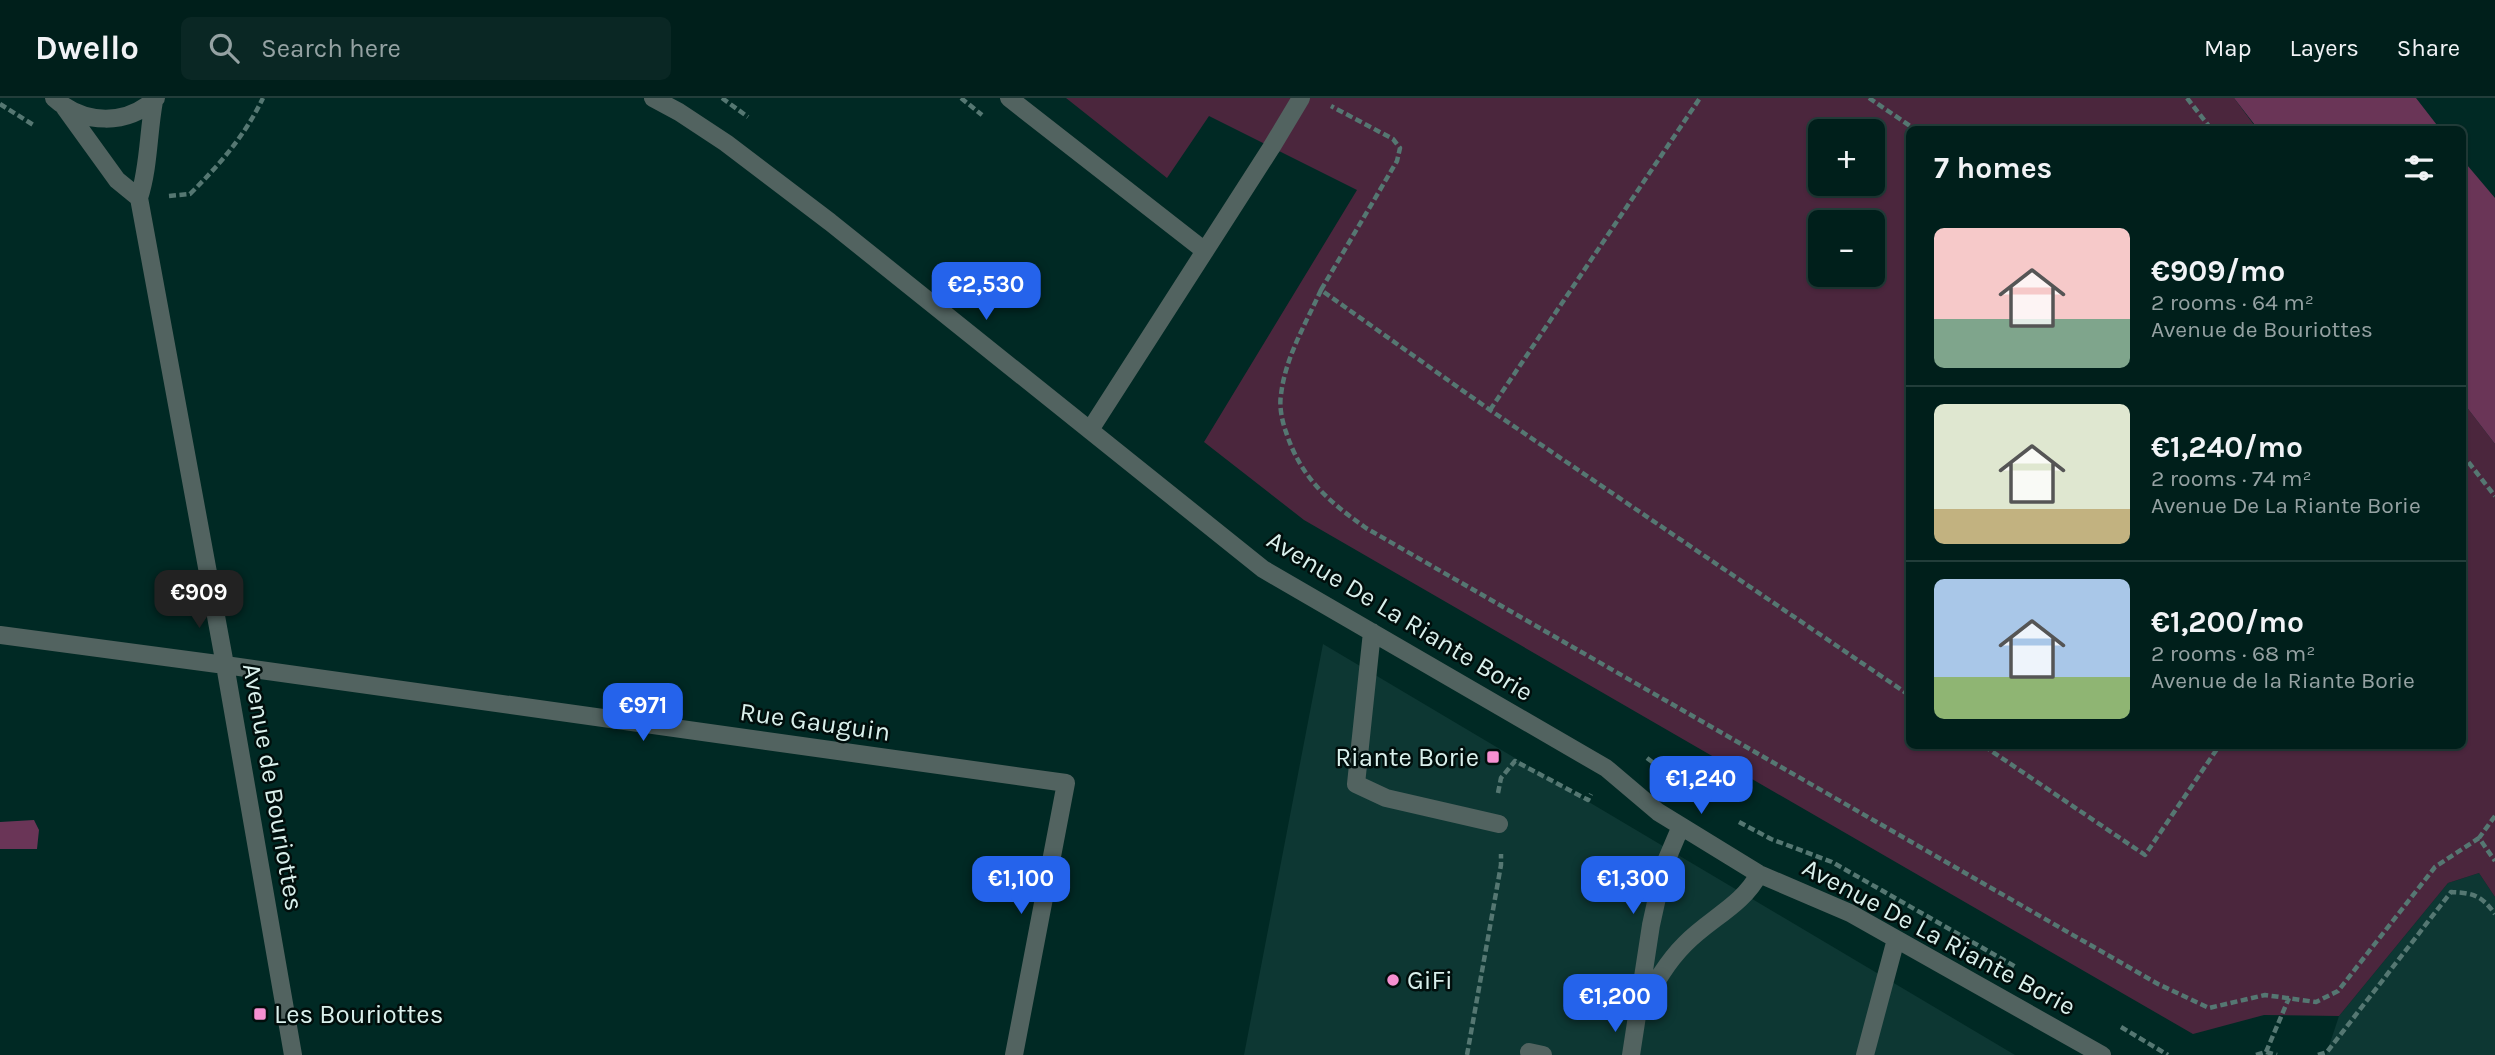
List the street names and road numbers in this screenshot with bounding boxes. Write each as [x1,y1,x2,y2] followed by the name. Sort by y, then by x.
[1261,524,1539,708] street label: Avenue De La Riante Borie
[236,661,310,913] street label: Avenue de Bouriottes
[738,696,892,748] street label: Rue Gauguin
[1797,852,2081,1022] street label: Avenue De La Riante Borie

